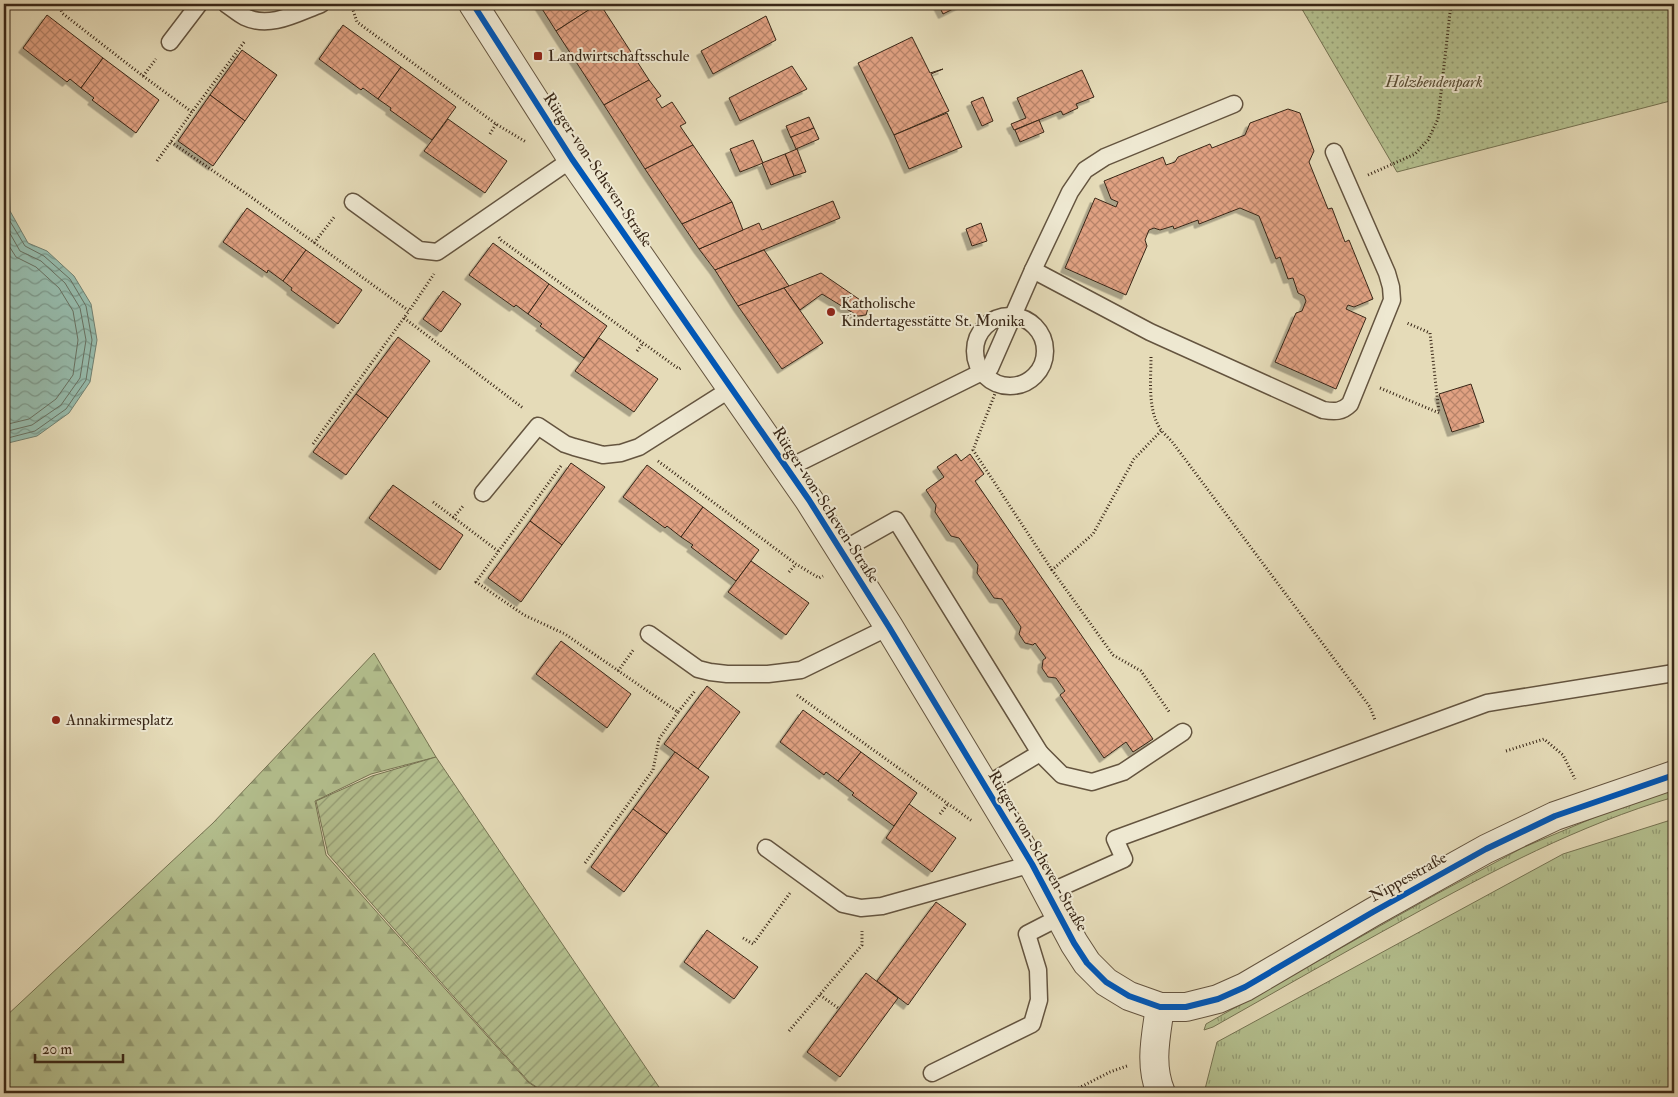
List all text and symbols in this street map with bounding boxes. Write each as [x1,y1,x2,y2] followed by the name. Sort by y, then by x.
[548,46,690,66] place label: Landwirtschaftsschule
[532,50,544,62] marker: Landwirtschaftsschule
[1384,72,1483,92] park label: Holzbendenpark
[539,89,657,251] street label: Rütger-von-Scheven-Straße
[841,293,1025,331] place label: Katholische Kindertagesstätte St. Monika
[825,306,837,318] marker: Katholische Kindertagesstätte St. Monika
[768,423,884,587] street label: Rütger-von-Scheven-Straße
[65,710,174,731] place label: Annakirmesplatz
[50,714,62,726] marker: Annakirmesplatz
[984,767,1092,935] street label: Rütger-von-Scheven-Straße
[1366,847,1451,907] street label: Nippesstraße
[35,1032,122,1064] scale bar
[42,1040,72,1059] text: 20 m

